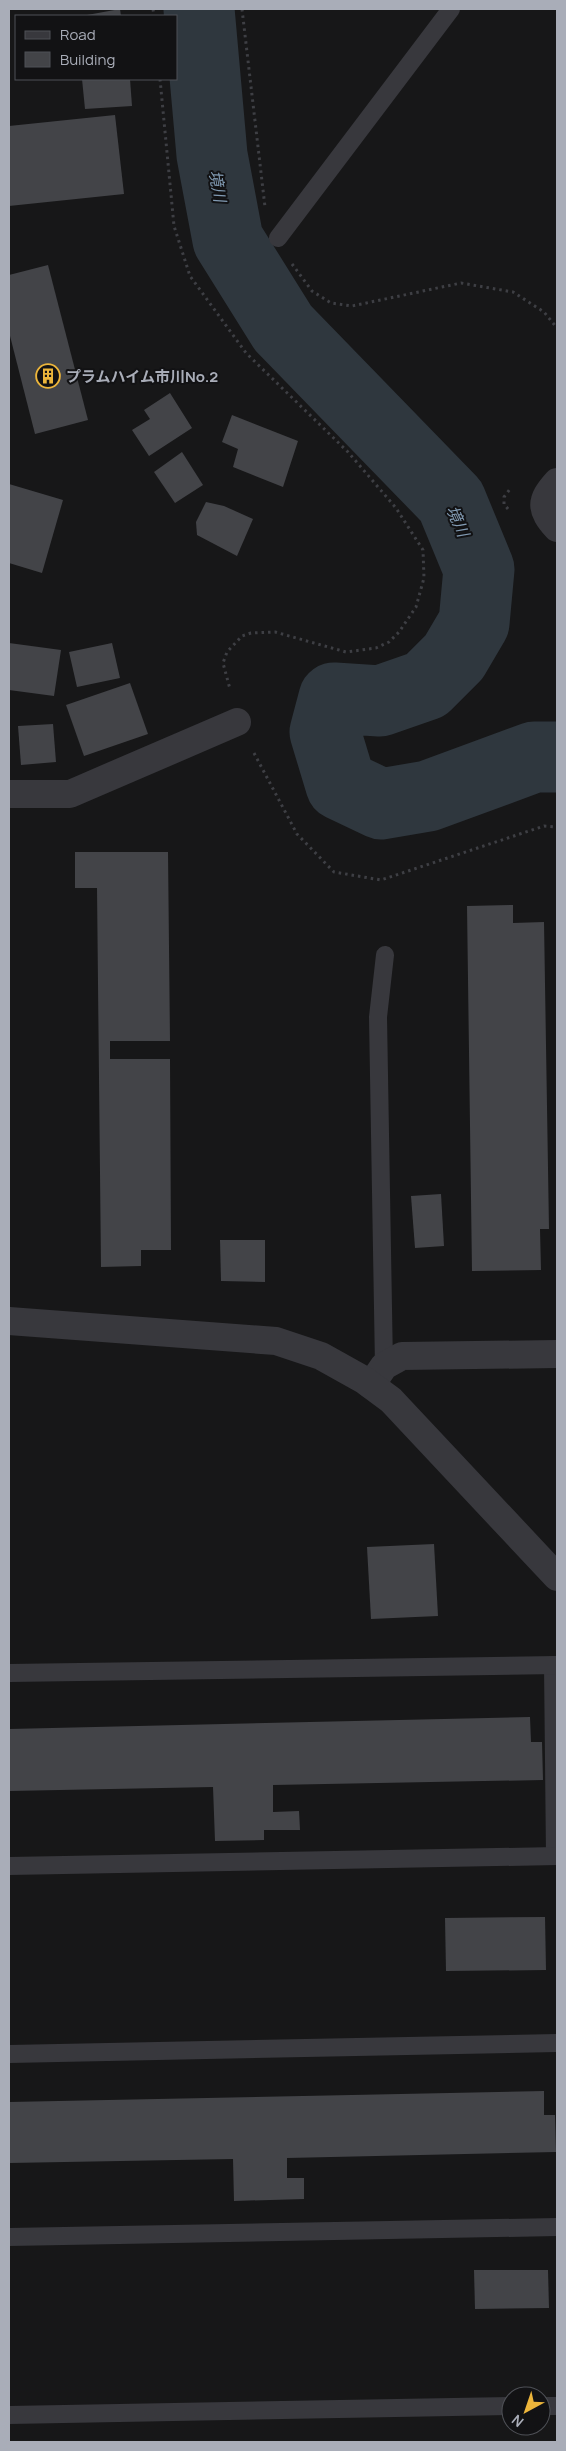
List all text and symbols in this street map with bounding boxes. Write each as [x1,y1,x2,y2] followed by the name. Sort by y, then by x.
[15,15,178,80] legend
[60,24,96,45] text: Road
[60,49,115,70] text: Building
[204,168,232,206] water label: 境川
[35,363,61,389] building icon: プラムハイム市川No.2
[66,366,218,387] place label: プラムハイム市川No.2
[441,502,475,542] water label: 境川
[501,2386,551,2436] north arrow
[507,2411,527,2432] text: N

